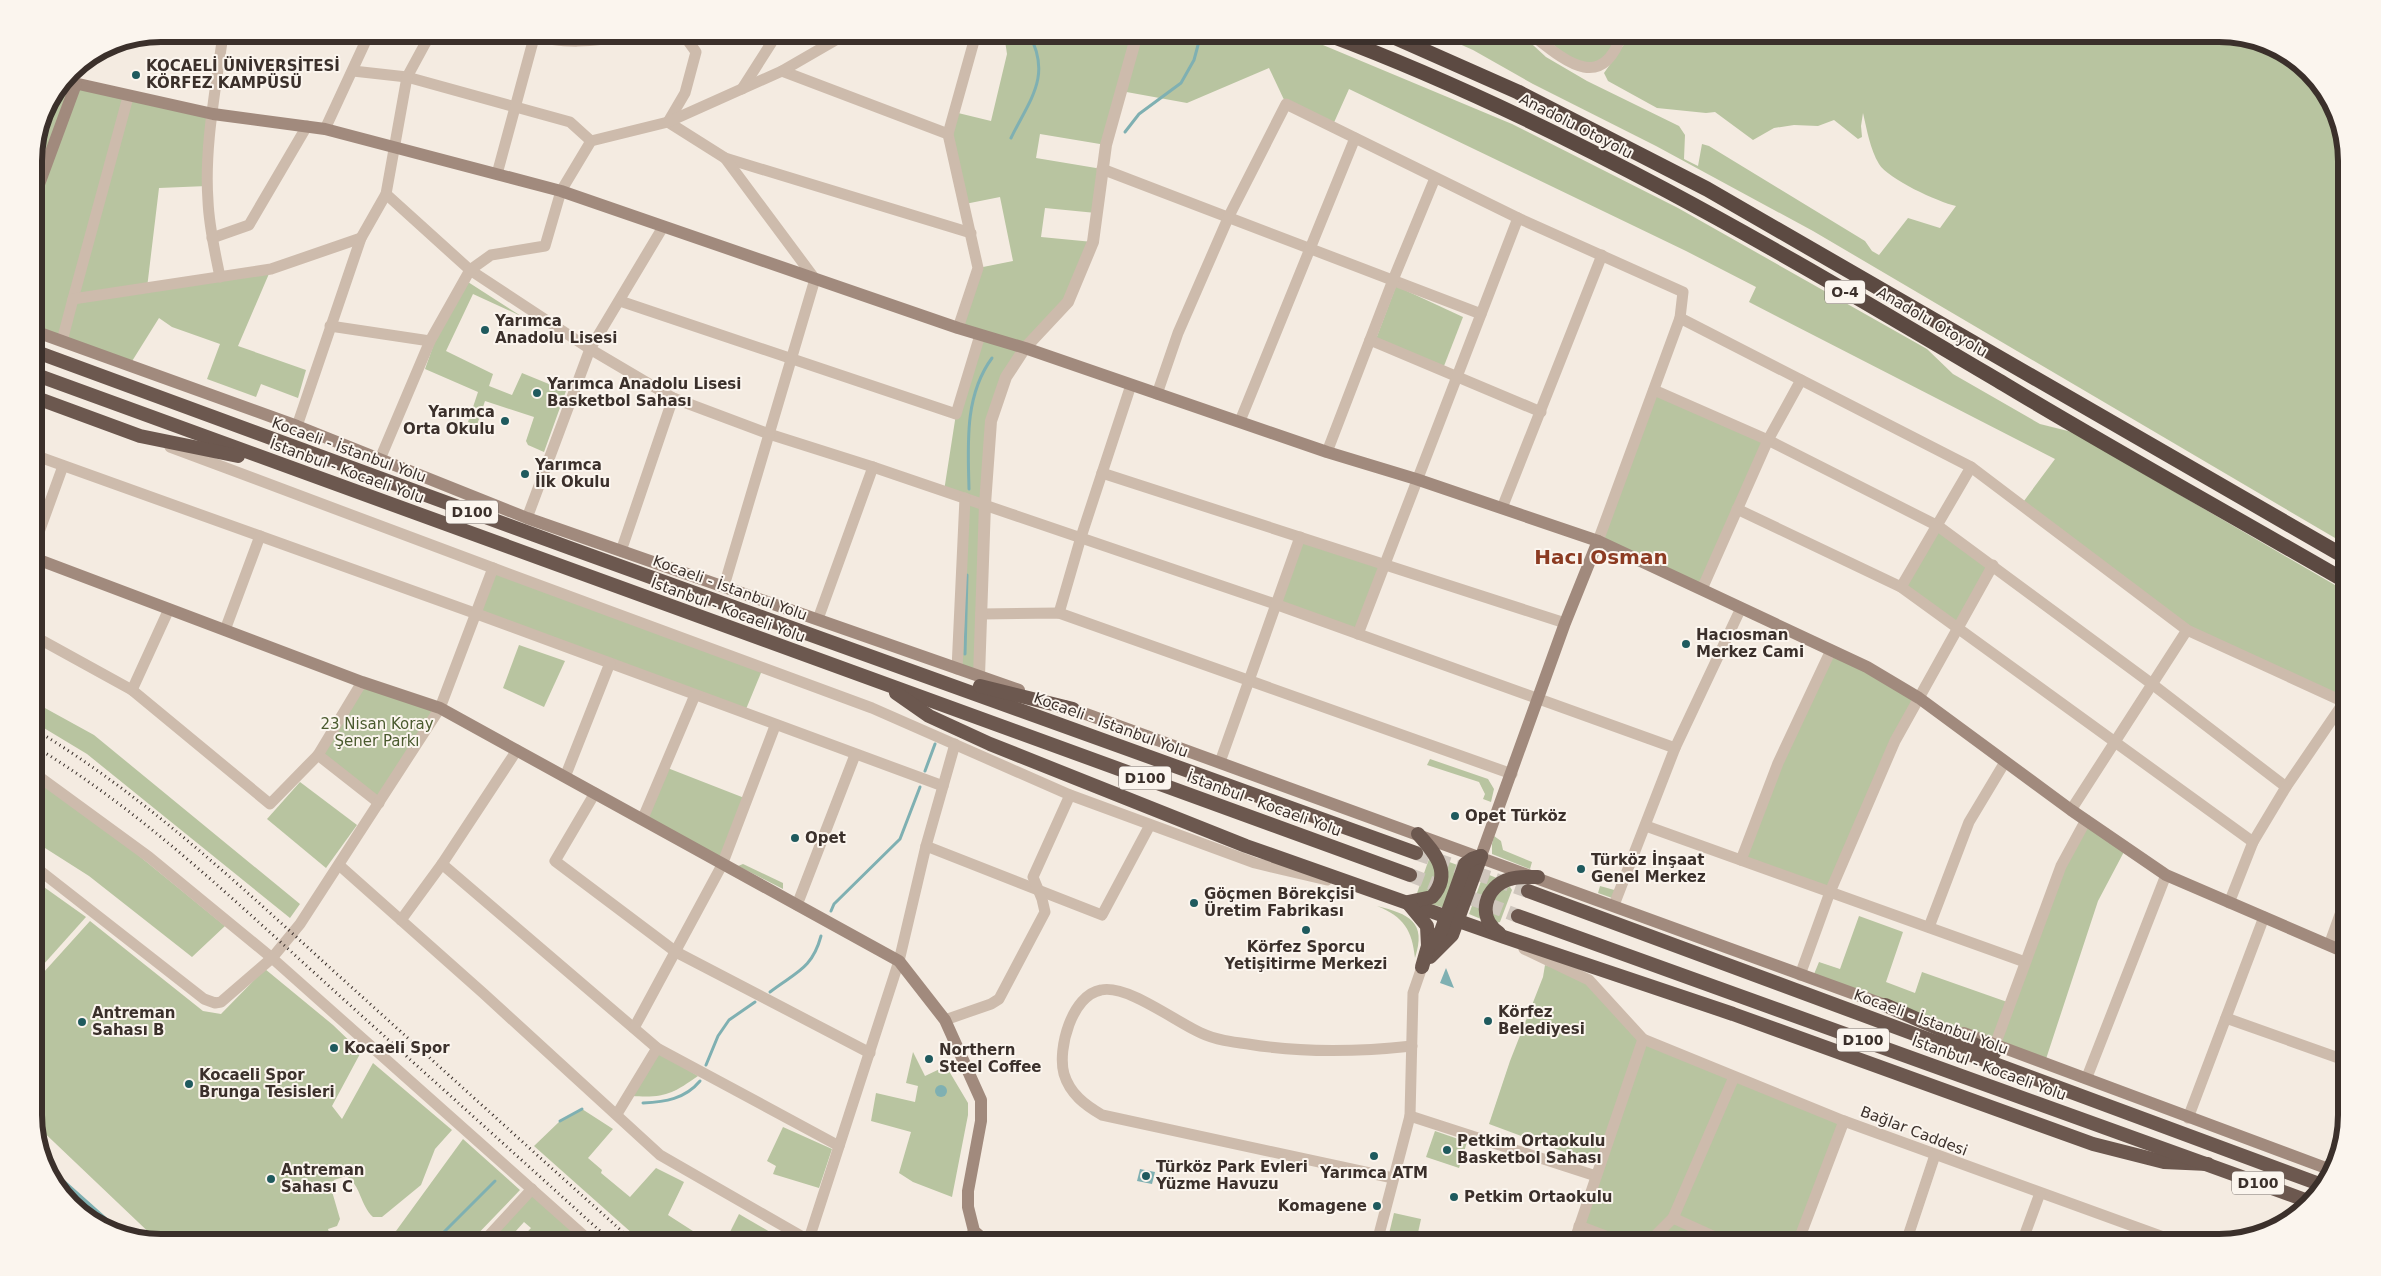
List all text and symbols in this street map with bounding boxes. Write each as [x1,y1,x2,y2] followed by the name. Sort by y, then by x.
[146,56,340,92] place label: KOCAELİ ÜNİVERSİTESİ KÖRFEZ KAMPÜSÜ
[130,69,142,81] marker: KOCAELİ ÜNİVERSİTESİ KÖRFEZ KAMPÜSÜ
[1516,90,1636,162] street label: Anadolu Otoyolu
[1825,280,1865,304] road number: O-4
[1874,283,1990,361] street label: Anadolu Otoyolu
[494,312,617,347] place label: Yarımca Anadolu Lisesi
[479,324,491,336] marker: Yarımca Anadolu Lisesi
[546,375,741,410] place label: Yarımca Anadolu Lisesi Basketbol Sahası
[531,387,543,399] marker: Yarımca Anadolu Lisesi Basketbol Sahası
[403,403,495,438] place label: Yarımca Orta Okulu
[269,413,429,486] street label: Kocaeli - İstanbul Yolu
[499,415,511,427] marker: Yarımca Orta Okulu
[267,434,427,507] street label: İstanbul - Kocaeli Yolu
[534,456,610,491] place label: Yarımca İlk Okulu
[519,468,531,480] marker: Yarımca İlk Okulu
[446,501,498,524] road number: D100
[1534,545,1668,569] district label: Hacı Osman
[650,551,810,624] street label: Kocaeli - İstanbul Yolu
[648,573,808,646] street label: İstanbul - Kocaeli Yolu
[1696,626,1804,661] place label: Hacıosman Merkez Cami
[1680,638,1692,650] marker: Hacıosman Merkez Cami
[1031,688,1191,761] street label: Kocaeli - İstanbul Yolu
[320,715,434,750] park label: 23 Nisan Koray Şener Parkı
[1119,766,1171,790] road number: D100
[1184,767,1344,840] street label: İstanbul - Kocaeli Yolu
[1465,807,1567,825] place label: Opet Türköz
[1449,810,1461,822] marker: Opet Türköz
[805,829,846,847] place label: Opet
[789,832,801,844] marker: Opet
[1591,850,1706,886] place label: Türköz İnşaat Genel Merkez
[1575,863,1587,875] marker: Türköz İnşaat Genel Merkez
[1204,885,1355,920] place label: Göçmen Börekçisi Üretim Fabrikası
[1188,897,1200,909] marker: Göçmen Börekçisi Üretim Fabrikası
[1300,924,1312,936] marker: Körfez Sporcu Yetişitirme Merkezi
[1224,938,1387,973] place label: Körfez Sporcu Yetişitirme Merkezi
[1851,985,2011,1058] street label: Kocaeli - İstanbul Yolu
[1498,1003,1585,1038] place label: Körfez Belediyesi
[92,1004,175,1039] place label: Antreman Sahası B
[1482,1015,1494,1027] marker: Körfez Belediyesi
[76,1016,88,1028] marker: Antreman Sahası B
[1837,1028,1889,1052] road number: D100
[1909,1031,2069,1104] street label: İstanbul - Kocaeli Yolu
[344,1039,450,1057] place label: Kocaeli Spor
[939,1041,1042,1076] place label: Northern Steel Coffee
[328,1042,340,1054] marker: Kocaeli Spor
[923,1053,935,1065] marker: Northern Steel Coffee
[199,1066,335,1101] place label: Kocaeli Spor Brunga Tesisleri
[183,1078,195,1090] marker: Kocaeli Spor Brunga Tesisleri
[1858,1102,1970,1160] street label: Bağlar Caddesi
[1457,1132,1606,1167] place label: Petkim Ortaokulu Basketbol Sahası
[1441,1144,1453,1156] marker: Petkim Ortaokulu Basketbol Sahası
[1368,1150,1380,1162] marker: Yarımca ATM
[1155,1158,1308,1193] place label: Türköz Park Evleri Yüzme Havuzu
[281,1161,364,1196] place label: Antreman Sahası C
[1319,1164,1428,1182] place label: Yarımca ATM
[1140,1170,1152,1182] marker: Türköz Park Evleri Yüzme Havuzu
[2232,1172,2284,1194] road number: D100
[265,1173,277,1185] marker: Antreman Sahası C
[1464,1188,1613,1206] place label: Petkim Ortaokulu
[1448,1191,1460,1203] marker: Petkim Ortaokulu
[1278,1197,1367,1215] place label: Komagene
[1371,1200,1383,1212] marker: Komagene

